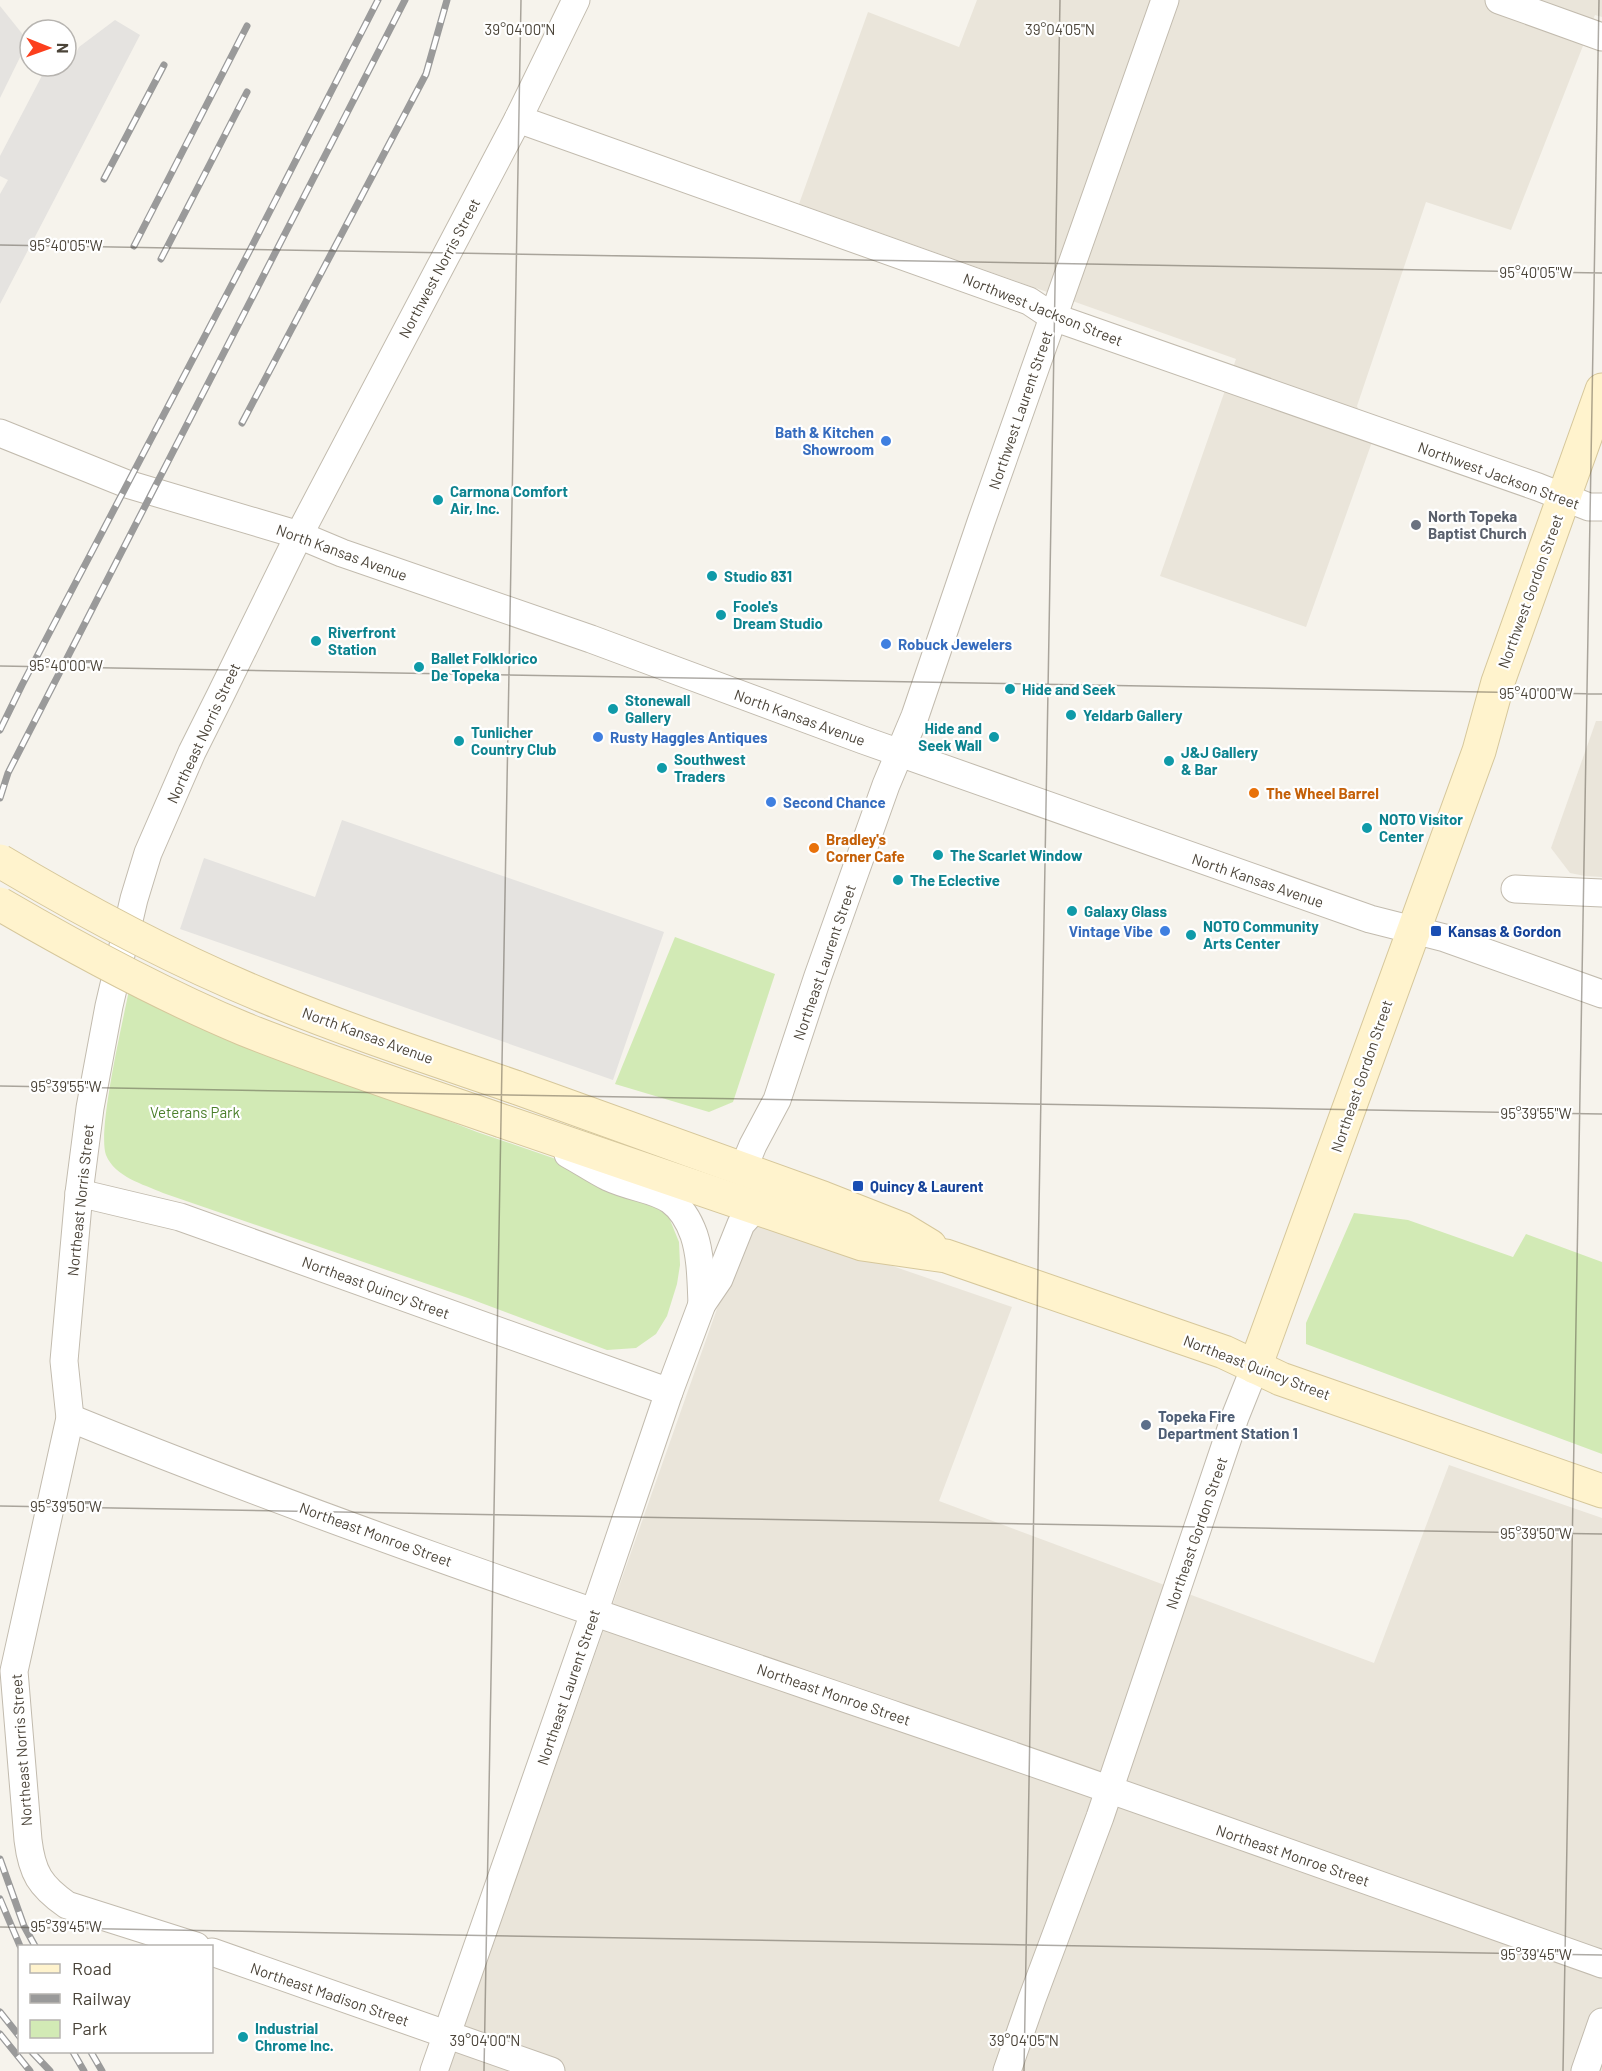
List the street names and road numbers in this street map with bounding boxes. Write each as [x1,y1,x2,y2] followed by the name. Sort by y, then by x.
[395,195,483,341] street label: Northwest Norris Street
[961,269,1125,349] street label: Northwest Jackson Street
[984,328,1056,492] street label: Northwest Laurent Street
[1416,437,1582,513] street label: Northwest Jackson Street
[1494,512,1566,670] street label: Northwest Gordon Street
[274,520,410,584] street label: North Kansas Avenue
[163,660,243,806] street label: Northeast Norris Street
[732,685,868,749] street label: North Kansas Avenue
[1190,849,1326,911] street label: North Kansas Avenue
[789,882,859,1042] street label: Northeast Laurent Street
[1326,998,1396,1154] street label: Northeast Gordon Street
[300,1003,436,1067] street label: North Kansas Avenue
[63,1123,97,1277] street label: Northeast Norris Street
[300,1252,452,1322] street label: Northeast Quincy Street
[1181,1331,1333,1403] street label: Northeast Quincy Street
[1161,1455,1231,1611] street label: Northeast Gordon Street
[297,1498,455,1570] street label: Northeast Monroe Street
[533,1607,603,1767] street label: Northeast Laurent Street
[755,1659,913,1729] street label: Northeast Monroe Street
[7,1673,35,1827] street label: Northeast Norris Street
[1214,1820,1372,1890] street label: Northeast Monroe Street
[248,1958,412,2030] street label: Northeast Madison Street

